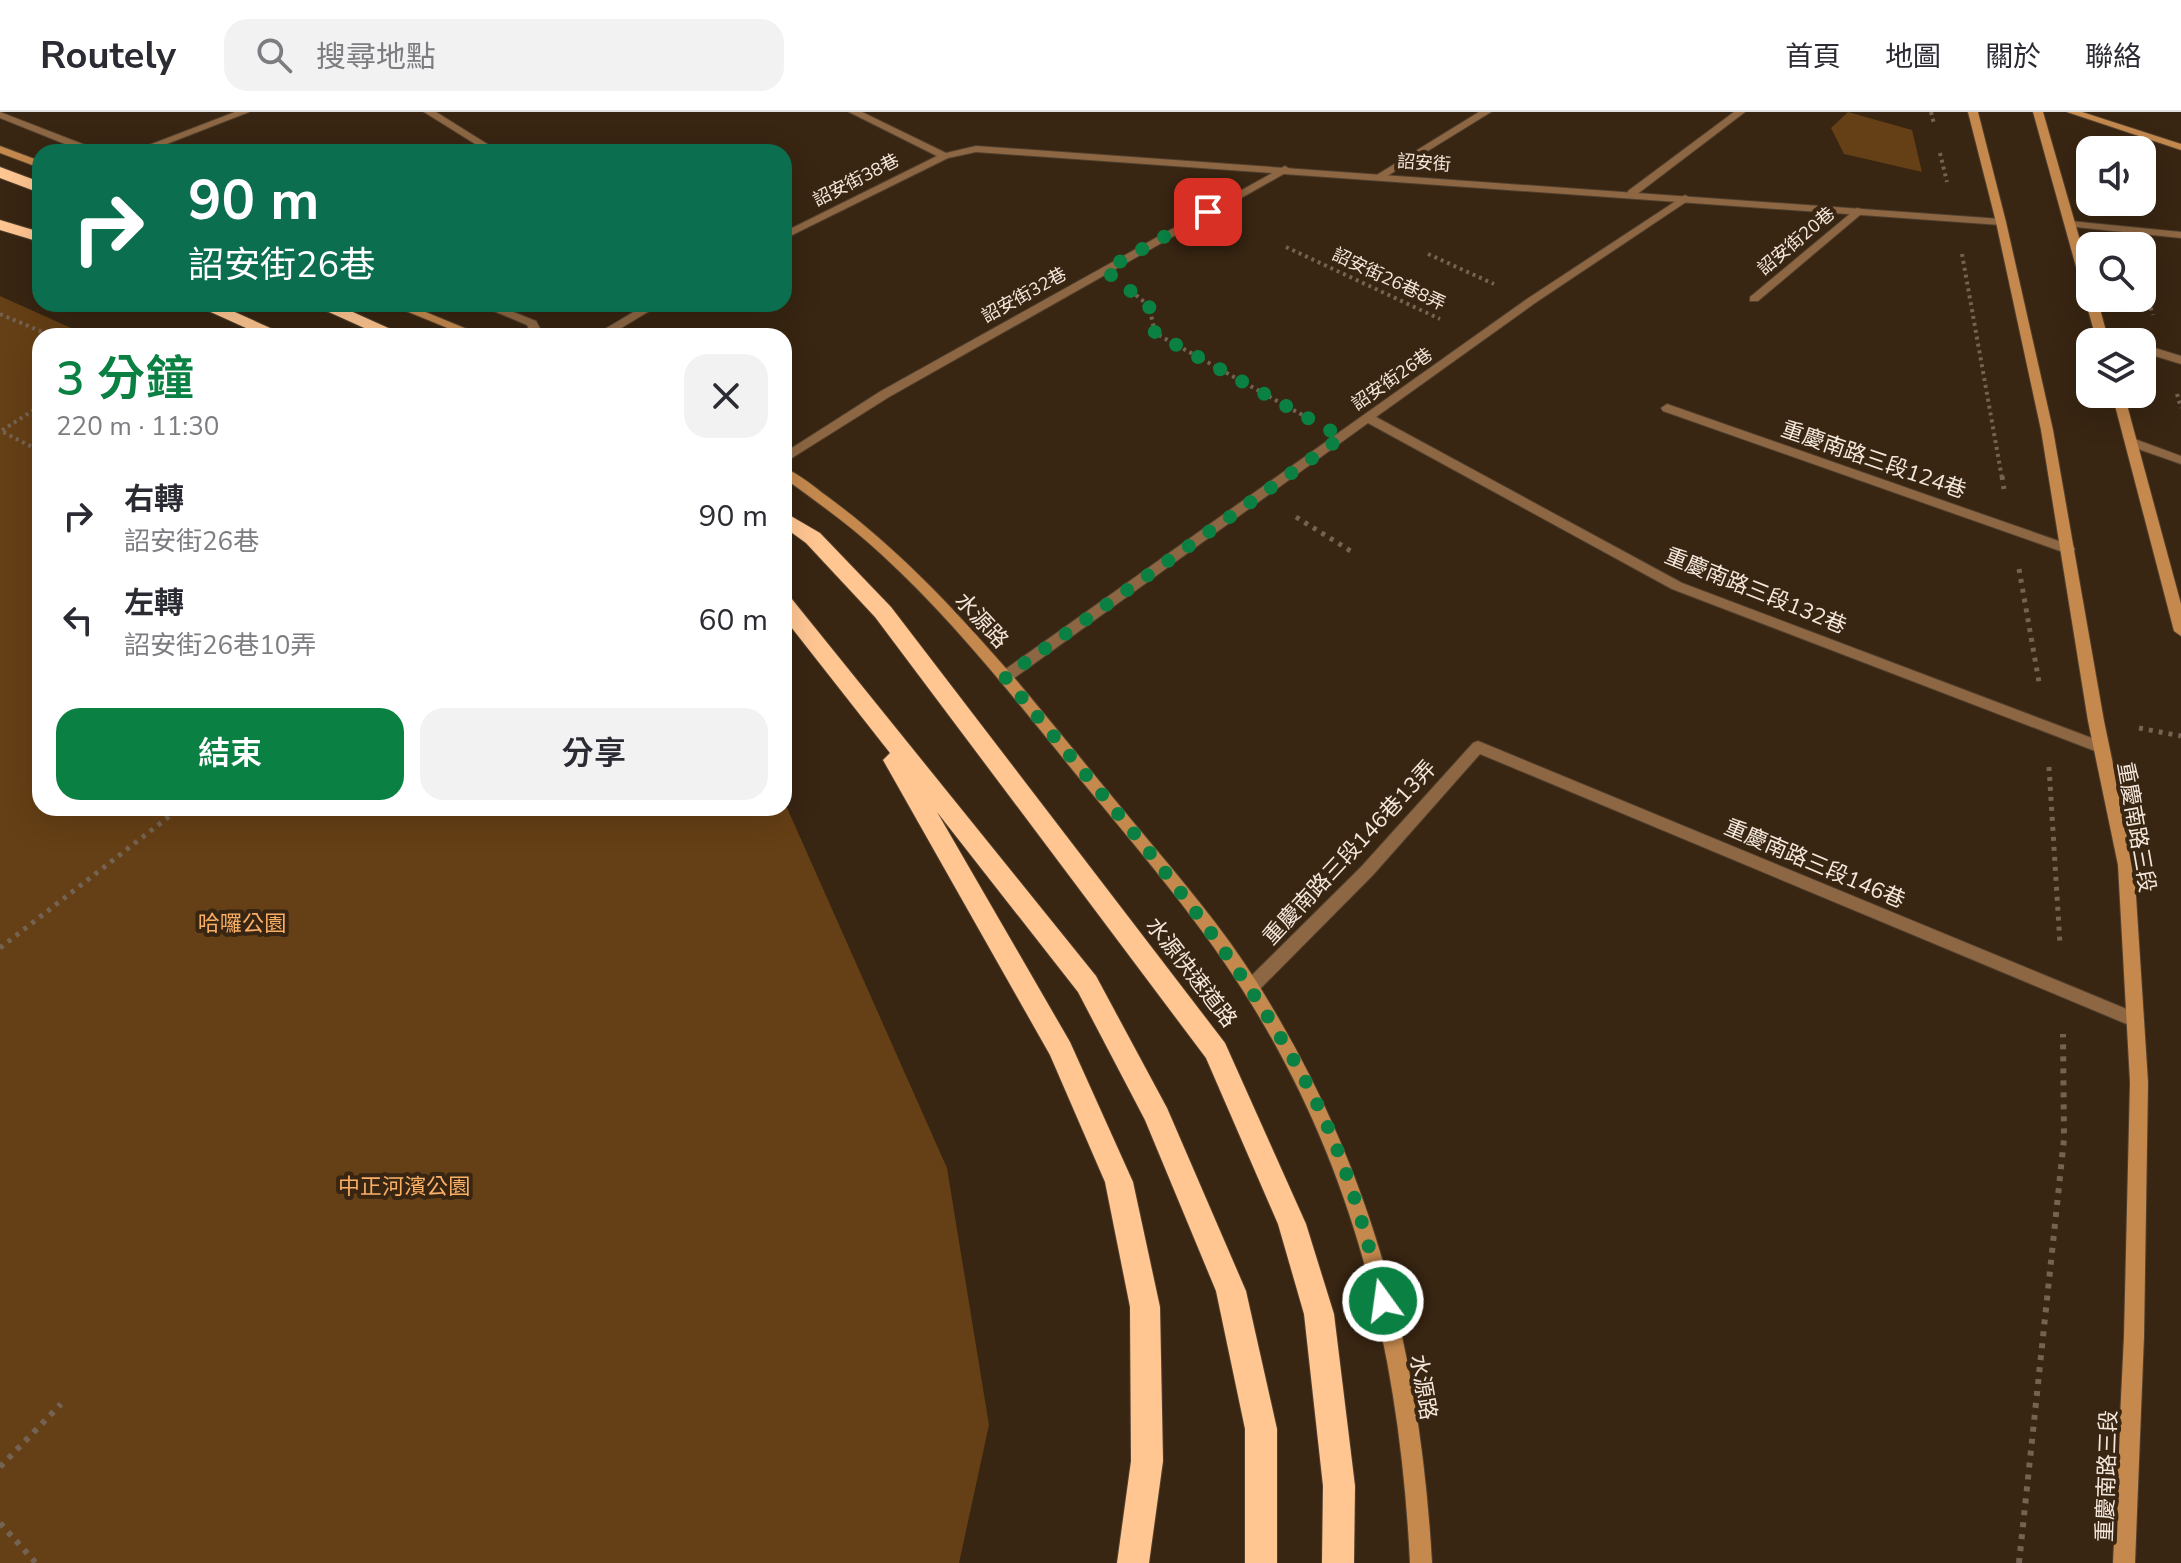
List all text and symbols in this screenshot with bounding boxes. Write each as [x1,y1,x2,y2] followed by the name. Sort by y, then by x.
[224,19,784,91] search box
[40,30,176,81] text: Routely
[252,33,296,77] icon: search
[316,37,436,78] text: 搜尋地點
[1785,38,1841,76] text: 首頁
[1885,38,1941,76] text: 地圖
[1985,38,2041,76] text: 關於
[2085,38,2141,76] text: 聯絡
[2076,136,2156,408] map controls
[2076,136,2156,216] button: sound
[809,148,903,212] street label: 詔安街38巷
[1396,149,1452,177] street label: 詔安街
[188,162,319,239] text: 90 m
[56,176,160,280] icon: right
[1174,178,1242,246] pin
[1186,190,1230,234] icon: arrive
[1752,202,1840,280] street label: 詔安街20巷
[2076,232,2156,312] button: search
[188,241,375,290] text: 詔安街26巷
[1328,242,1450,316] street label: 詔安街26巷8弄
[977,262,1071,328] street label: 詔安街32巷
[2076,328,2156,408] button: layers
[1347,342,1437,416] street label: 詔安街26巷
[56,346,193,412] text: 3 分鐘
[684,354,768,438] button: close
[56,409,219,444] text: 220 m · 11:30
[1777,414,1970,506] street label: 重慶南路三段124巷
[124,479,184,520] text: 右轉
[56,494,100,538] icon: right
[699,496,768,537] text: 90 m
[124,524,259,559] text: 詔安街26巷
[1660,541,1851,641] street label: 重慶南路三段132巷
[124,583,184,624] text: 左轉
[948,586,1015,655] street label: 水源路
[56,598,100,642] icon: left
[699,600,768,641] text: 60 m
[124,628,316,663] text: 詔安街26巷10弄
[56,708,404,800] button: 結束
[420,708,768,800] button: 分享
[1256,754,1443,951] street label: 重慶南路三段146巷13弄
[2110,760,2162,895] street label: 重慶南路三段
[1720,812,1910,916] street label: 重慶南路三段146巷
[198,909,286,939] park label: 哈囉公園
[1139,911,1244,1034] street label: 水源快速道路
[338,1172,470,1202] park label: 中正河濱公園
[1341,1259,1425,1343] position arrow
[1403,1352,1444,1422] street label: 水源路
[2090,1410,2124,1543] street label: 重慶南路三段

